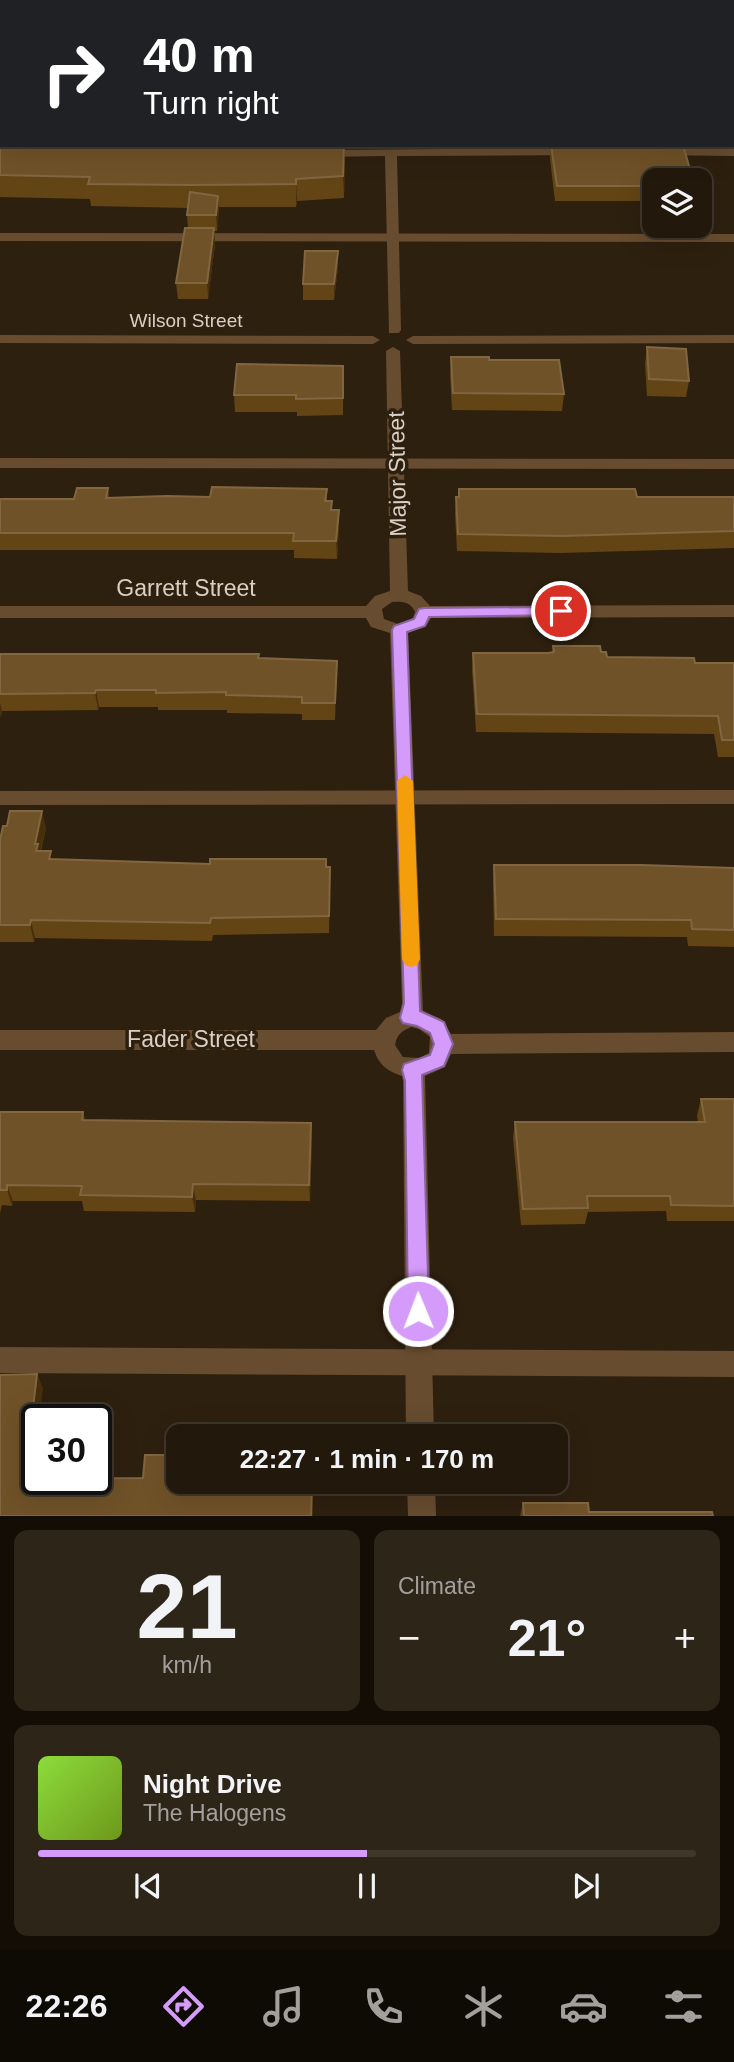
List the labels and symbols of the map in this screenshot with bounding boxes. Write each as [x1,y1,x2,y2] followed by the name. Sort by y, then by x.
[130,310,243,331] street label: Wilson Street
[383,411,411,537] street label: Major Street
[116,575,256,601] street label: Garrett Street
[531,581,591,641] pin
[127,1026,256,1052] street label: Fader Street
[381,1274,455,1348] position arrow
[21,1404,112,1495] speed limit sign: 30

